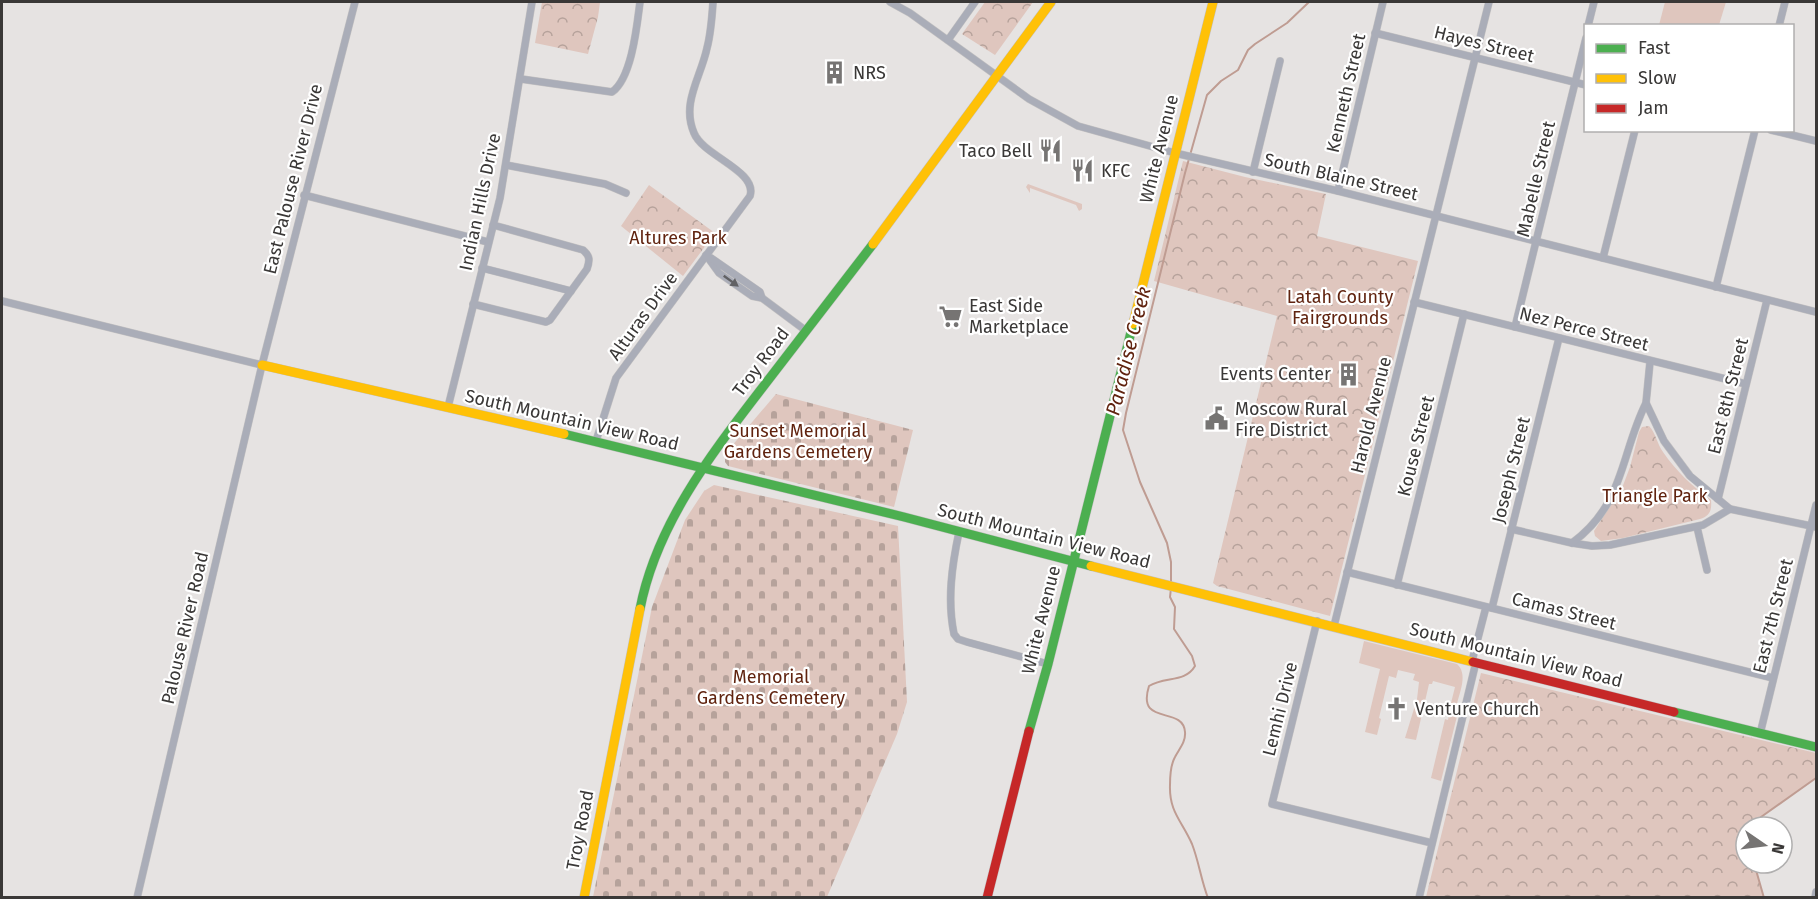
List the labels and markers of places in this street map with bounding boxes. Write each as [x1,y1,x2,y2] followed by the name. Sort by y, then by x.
[822,60,848,86] building icon: NRS
[853,62,886,84] place label: NRS
[1037,138,1063,164] restaurant icon: Taco Bell
[959,140,1032,162] place label: Taco Bell
[1070,158,1096,184] restaurant icon: KFC
[1101,160,1130,182] place label: KFC
[969,295,1069,338] place label: East Side Marketplace
[938,303,964,329] supermarket icon: East Side Marketplace
[1336,361,1362,387] building icon: Events Center
[1220,363,1331,385] place label: Events Center
[1235,398,1347,441] place label: Moscow Rural Fire District
[1204,406,1230,432] public building icon: Moscow Rural Fire District
[1384,696,1410,722] church icon: Venture Church
[1415,698,1539,720] place label: Venture Church

